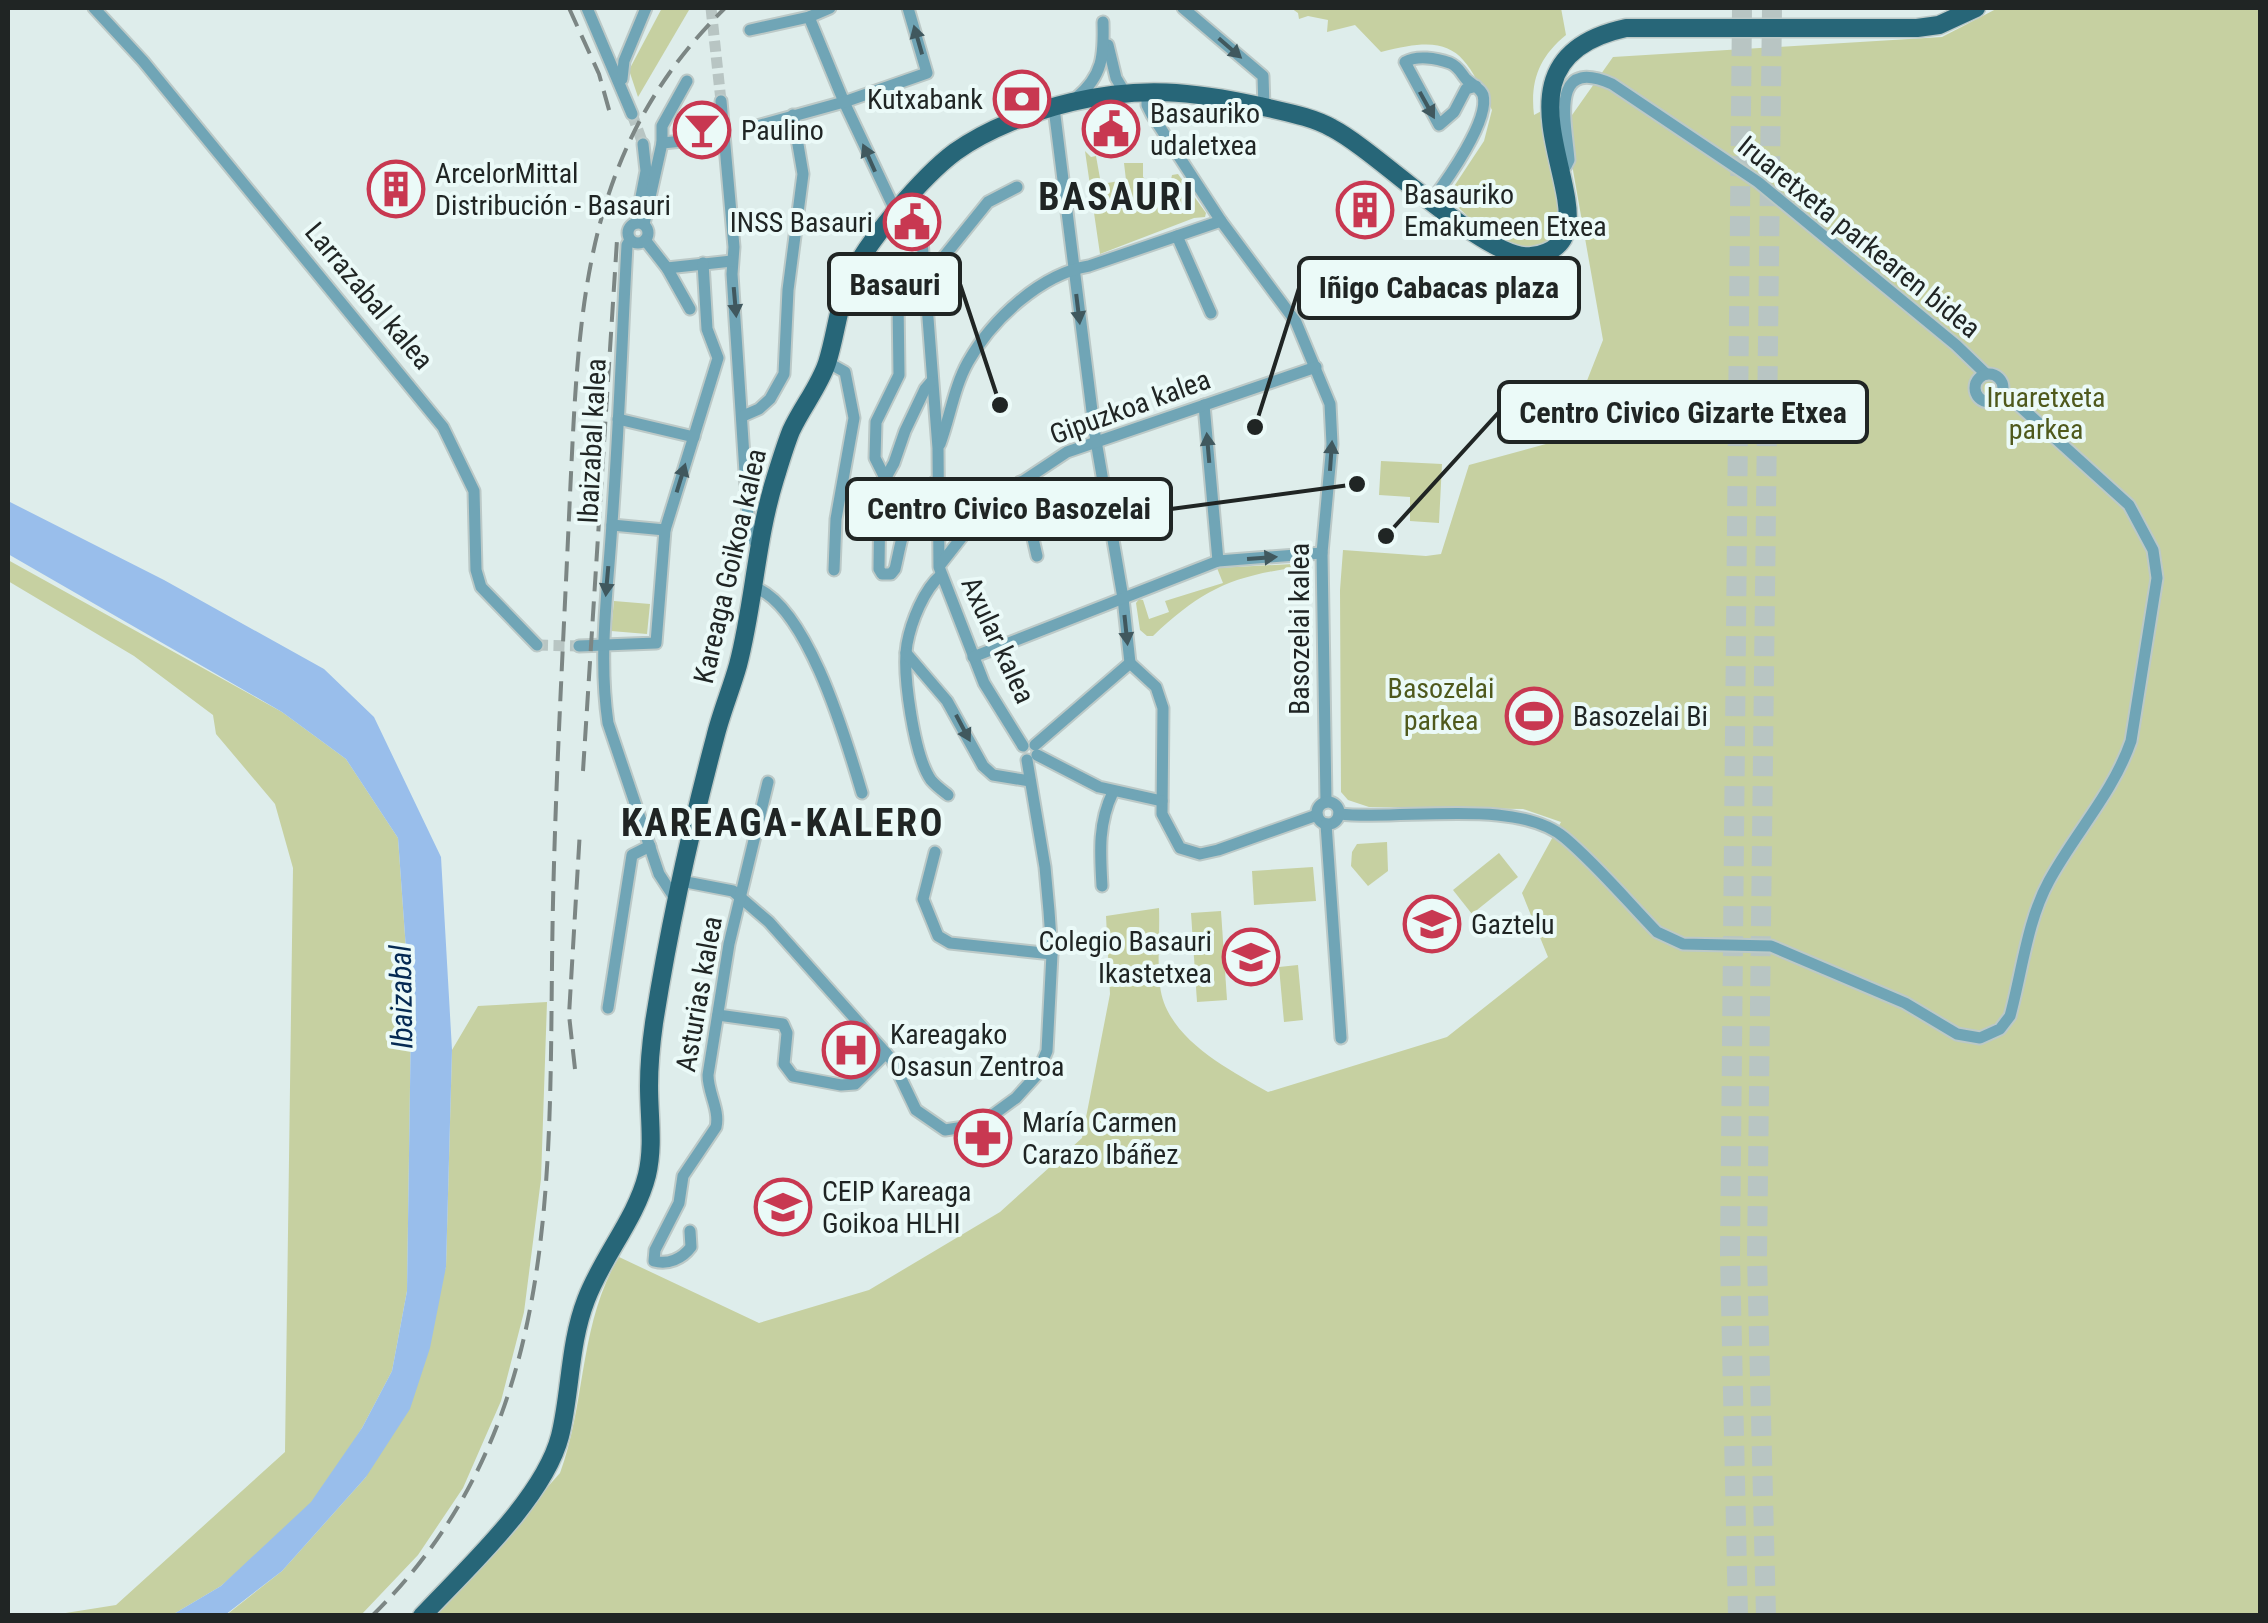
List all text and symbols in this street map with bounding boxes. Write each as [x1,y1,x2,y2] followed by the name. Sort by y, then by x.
[910,25,925,55] one-way arrow
[1217,37,1242,59] one-way arrow
[992,69,1052,129] bank icon: Kutxabank
[867,83,983,116] place label: Kutxabank
[1419,91,1436,120] one-way arrow
[1150,97,1260,162] place label: Basauriko udaletxea
[1081,99,1141,159] public building icon: Basauriko udaletxea
[672,100,732,160] bar icon: Paulino
[741,114,824,147] place label: Paulino
[1731,129,1987,345] street label: Iruaretxeta parkearen bidea
[861,143,877,173] one-way arrow
[435,157,671,222] place label: ArcelorMittal Distribución - Basauri
[366,159,426,219] building icon: ArcelorMittal Distribución - Basauri
[1038,175,1196,219] district label: BASAURI
[1404,178,1607,243] place label: Basauriko Emakumeen Etxea
[1335,180,1395,240] building icon: Basauriko Emakumeen Etxea
[882,192,942,252] public building icon: INSS Basauri
[730,206,873,239] place label: INSS Basauri
[298,216,440,376] street label: Larrazabal kalea
[829,254,960,314] callout: Basauri
[1299,258,1579,318] callout: Iñigo Cabacas plaza
[850,267,940,302] text: Basauri
[1319,270,1559,305] text: Iñigo Cabacas plaza
[727,287,743,319] one-way arrow
[1071,294,1087,325] one-way arrow
[571,358,613,524] street label: Ibaizabal kalea
[1045,363,1215,451] street label: Gipuzkoa kalea
[1987,381,2106,446] park label: Iruaretxeta parkea
[1499,382,1867,442] callout: Centro Civico Gizarte Etxea
[1519,395,1847,430] text: Centro Civico Gizarte Etxea
[1200,432,1216,464] one-way arrow
[1323,440,1339,471] one-way arrow
[687,446,773,686] street label: Kareaga Goikoa kalea
[674,463,689,493] one-way arrow
[847,479,1171,539] callout: Centro Civico Basozelai
[867,491,1151,526] text: Centro Civico Basozelai
[1283,543,1316,715] street label: Basozelai kalea
[1246,549,1278,565] one-way arrow
[599,565,615,597] one-way arrow
[954,572,1042,708] street label: Axular kalea
[1119,615,1135,647] one-way arrow
[1388,672,1494,737] park label: Basozelai parkea
[1504,686,1564,746] sports icon: Basozelai Bi
[1573,700,1708,733] place label: Basozelai Bi
[953,714,971,742] one-way arrow
[621,801,945,845] district label: KAREAGA-KALERO
[1402,894,1462,954] school or university icon: Gaztelu
[1471,908,1555,941] place label: Gaztelu
[669,914,729,1074] street label: Asturias kalea
[1038,925,1212,990] place label: Colegio Basauri Ikastetxea
[1221,927,1281,987] school or university icon: Colegio Basauri Ikastetxea
[383,944,419,1049] water label: Ibaizabal
[890,1018,1064,1083] place label: Kareagako Osasun Zentroa
[821,1020,881,1080] hospital icon: Kareagako Osasun Zentroa
[1022,1106,1178,1171] place label: María Carmen Carazo Ibáñez
[953,1108,1013,1168] pharmacy icon: María Carmen Carazo Ibáñez
[822,1175,971,1240] place label: CEIP Kareaga Goikoa HLHI
[753,1177,813,1237] school or university icon: CEIP Kareaga Goikoa HLHI

